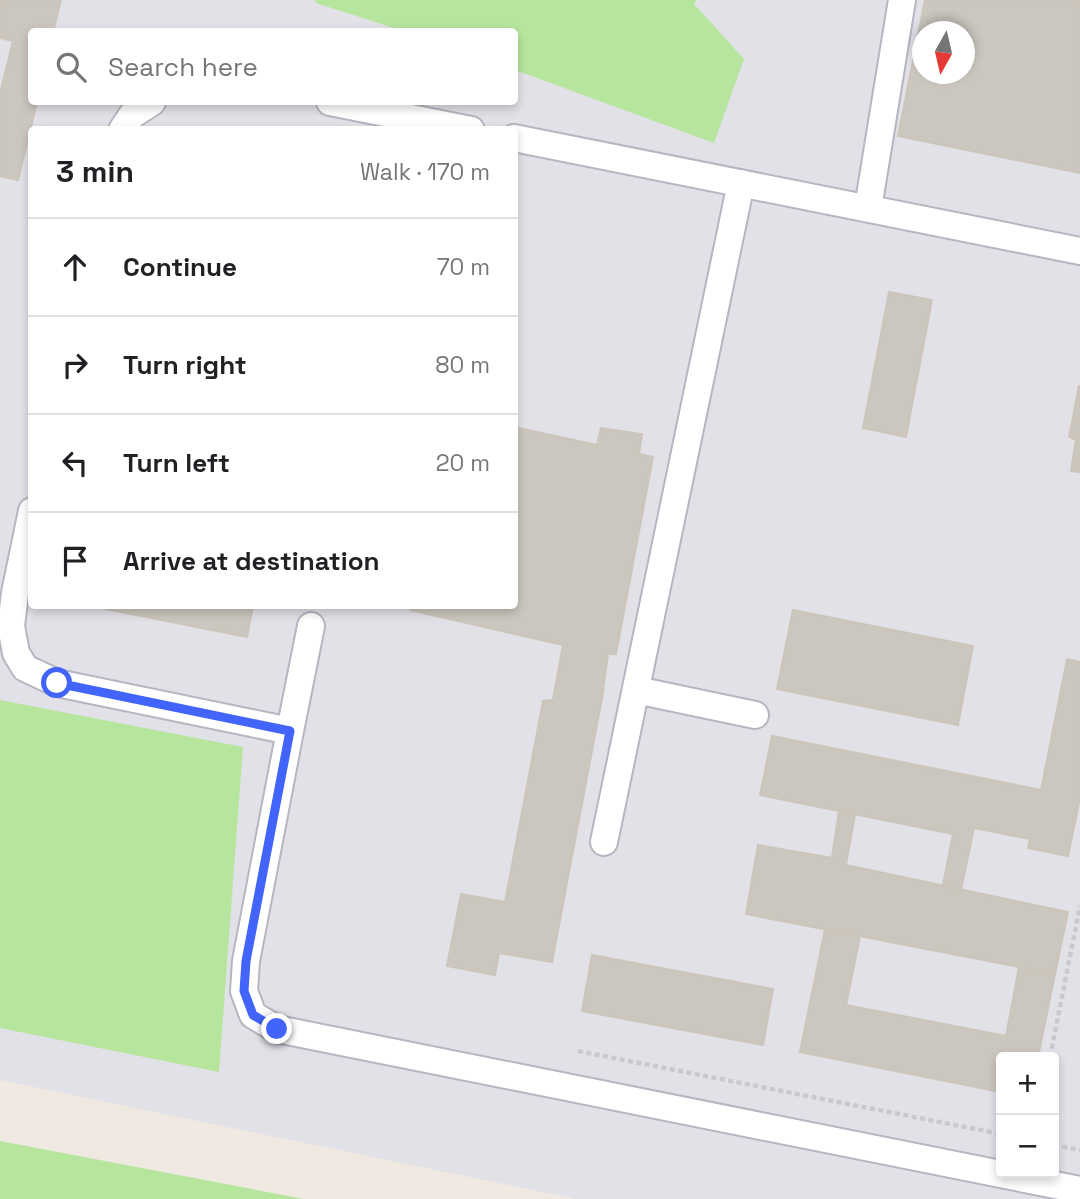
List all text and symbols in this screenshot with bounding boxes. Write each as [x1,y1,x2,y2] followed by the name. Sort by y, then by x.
[912,21,975,84] north arrow
[28,28,518,105] search box
[52,48,90,86] icon: search
[108,50,258,84] text: Search here
[56,152,134,191] text: 3 min
[360,157,490,187] text: Walk · 170 m
[56,248,94,286] icon: ahead
[123,250,237,284] text: Continue
[437,252,490,282] text: 70 m
[56,346,94,384] icon: right
[123,348,247,382] text: Turn right
[435,350,490,380] text: 80 m
[56,444,94,482] icon: left
[123,446,230,480] text: Turn left
[436,448,490,478] text: 20 m
[56,542,94,580] icon: arrive
[123,544,380,578] text: Arrive at destination
[41,667,72,698] route start
[261,1013,292,1044] route end
[996,1052,1059,1178] map controls
[996,1052,1059,1115] button: +
[996,1115,1059,1178] button: −

